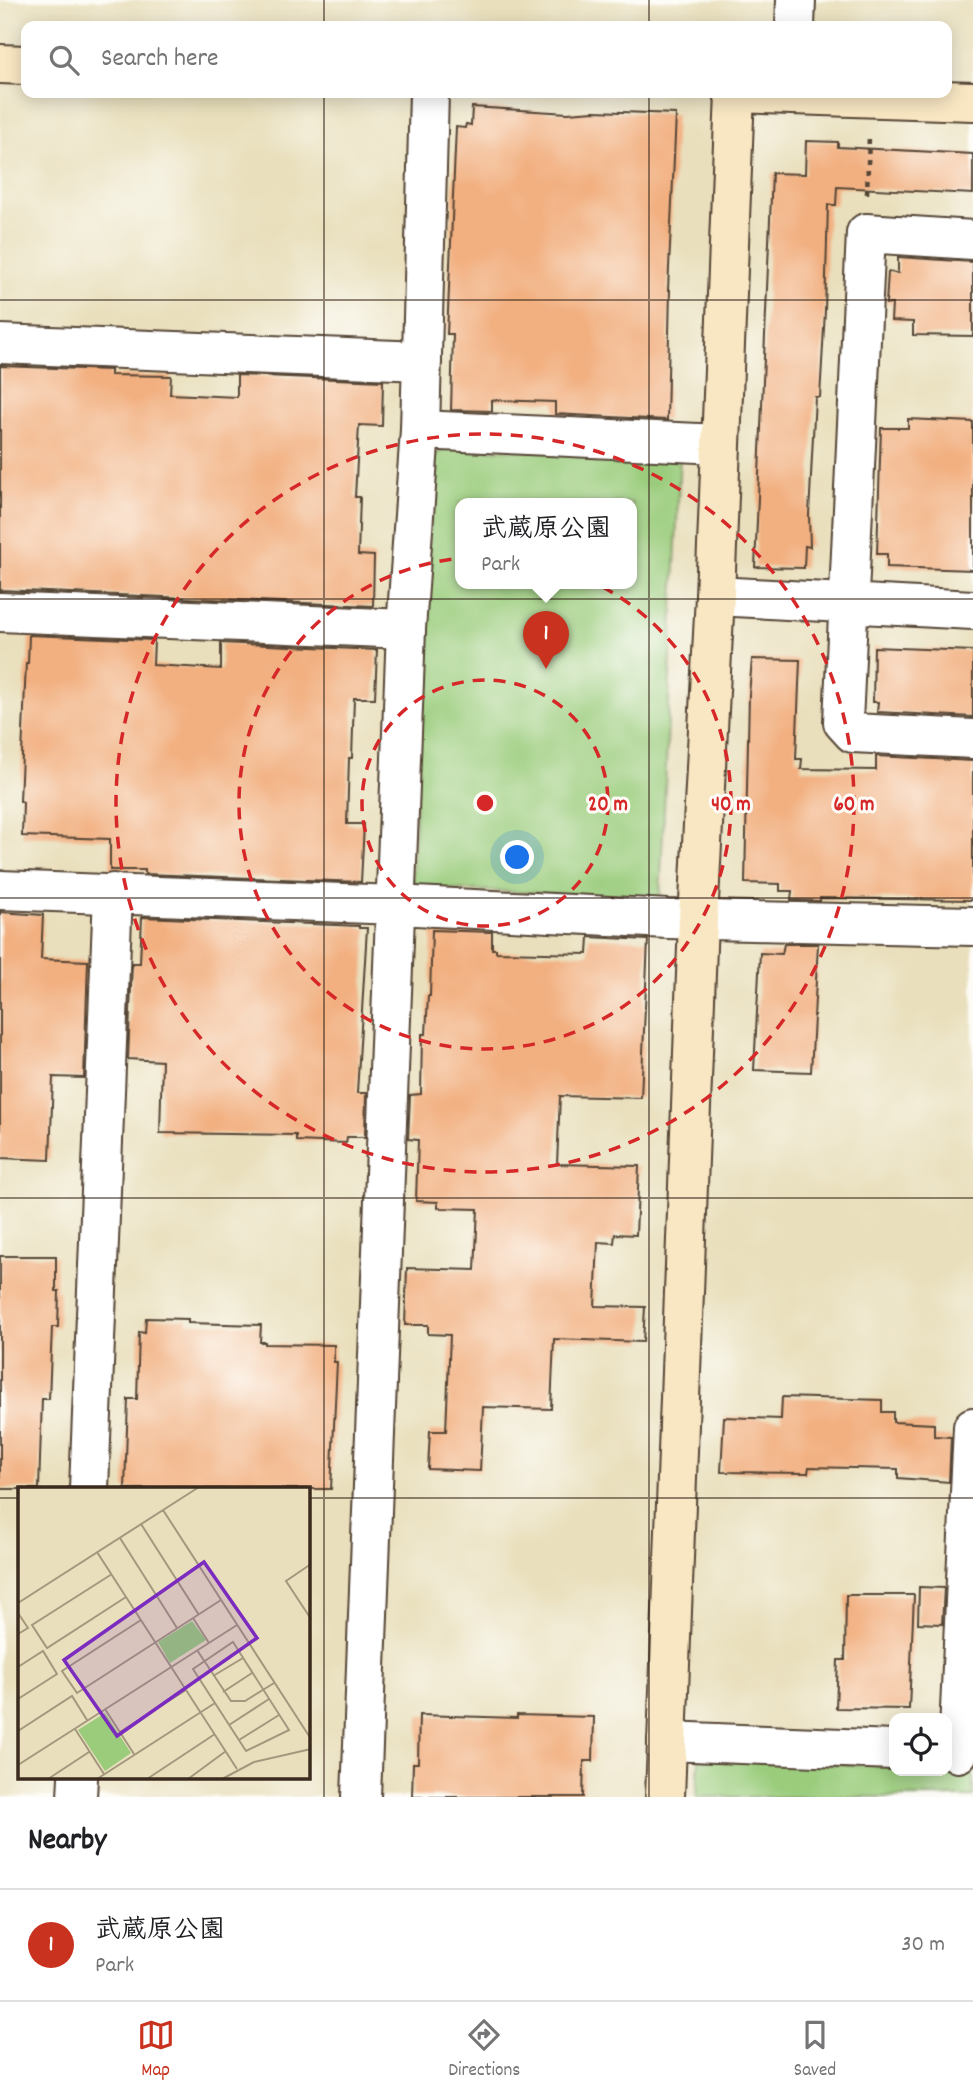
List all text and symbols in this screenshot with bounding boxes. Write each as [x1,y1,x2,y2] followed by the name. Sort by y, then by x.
[21,21,952,98] search box
[45,41,83,79] icon: search
[101,41,219,78] text: Search here
[455,498,637,589] popup
[481,512,611,549] text: 武蔵原公園
[481,549,520,582] text: Park
[523,611,569,669] pin: 1
[473,791,497,815] centre of rings
[588,791,628,821] text: 20 m
[711,791,751,821] text: 40 m
[834,791,874,821] text: 60 m
[500,840,534,874] your location
[18,1487,310,1780] inset map
[889,1713,952,1776] map controls
[889,1713,952,1776] button: locate
[28,1821,106,1864] text: Nearby
[95,1913,225,1950] text: 武蔵原公園
[48,1929,54,1962] text: 1
[901,1929,945,1962] text: 30 m
[95,1950,134,1983] text: Park
[137,2016,175,2085] tab: Map
[448,2016,520,2085] tab: Directions
[794,2016,836,2085] tab: Saved

